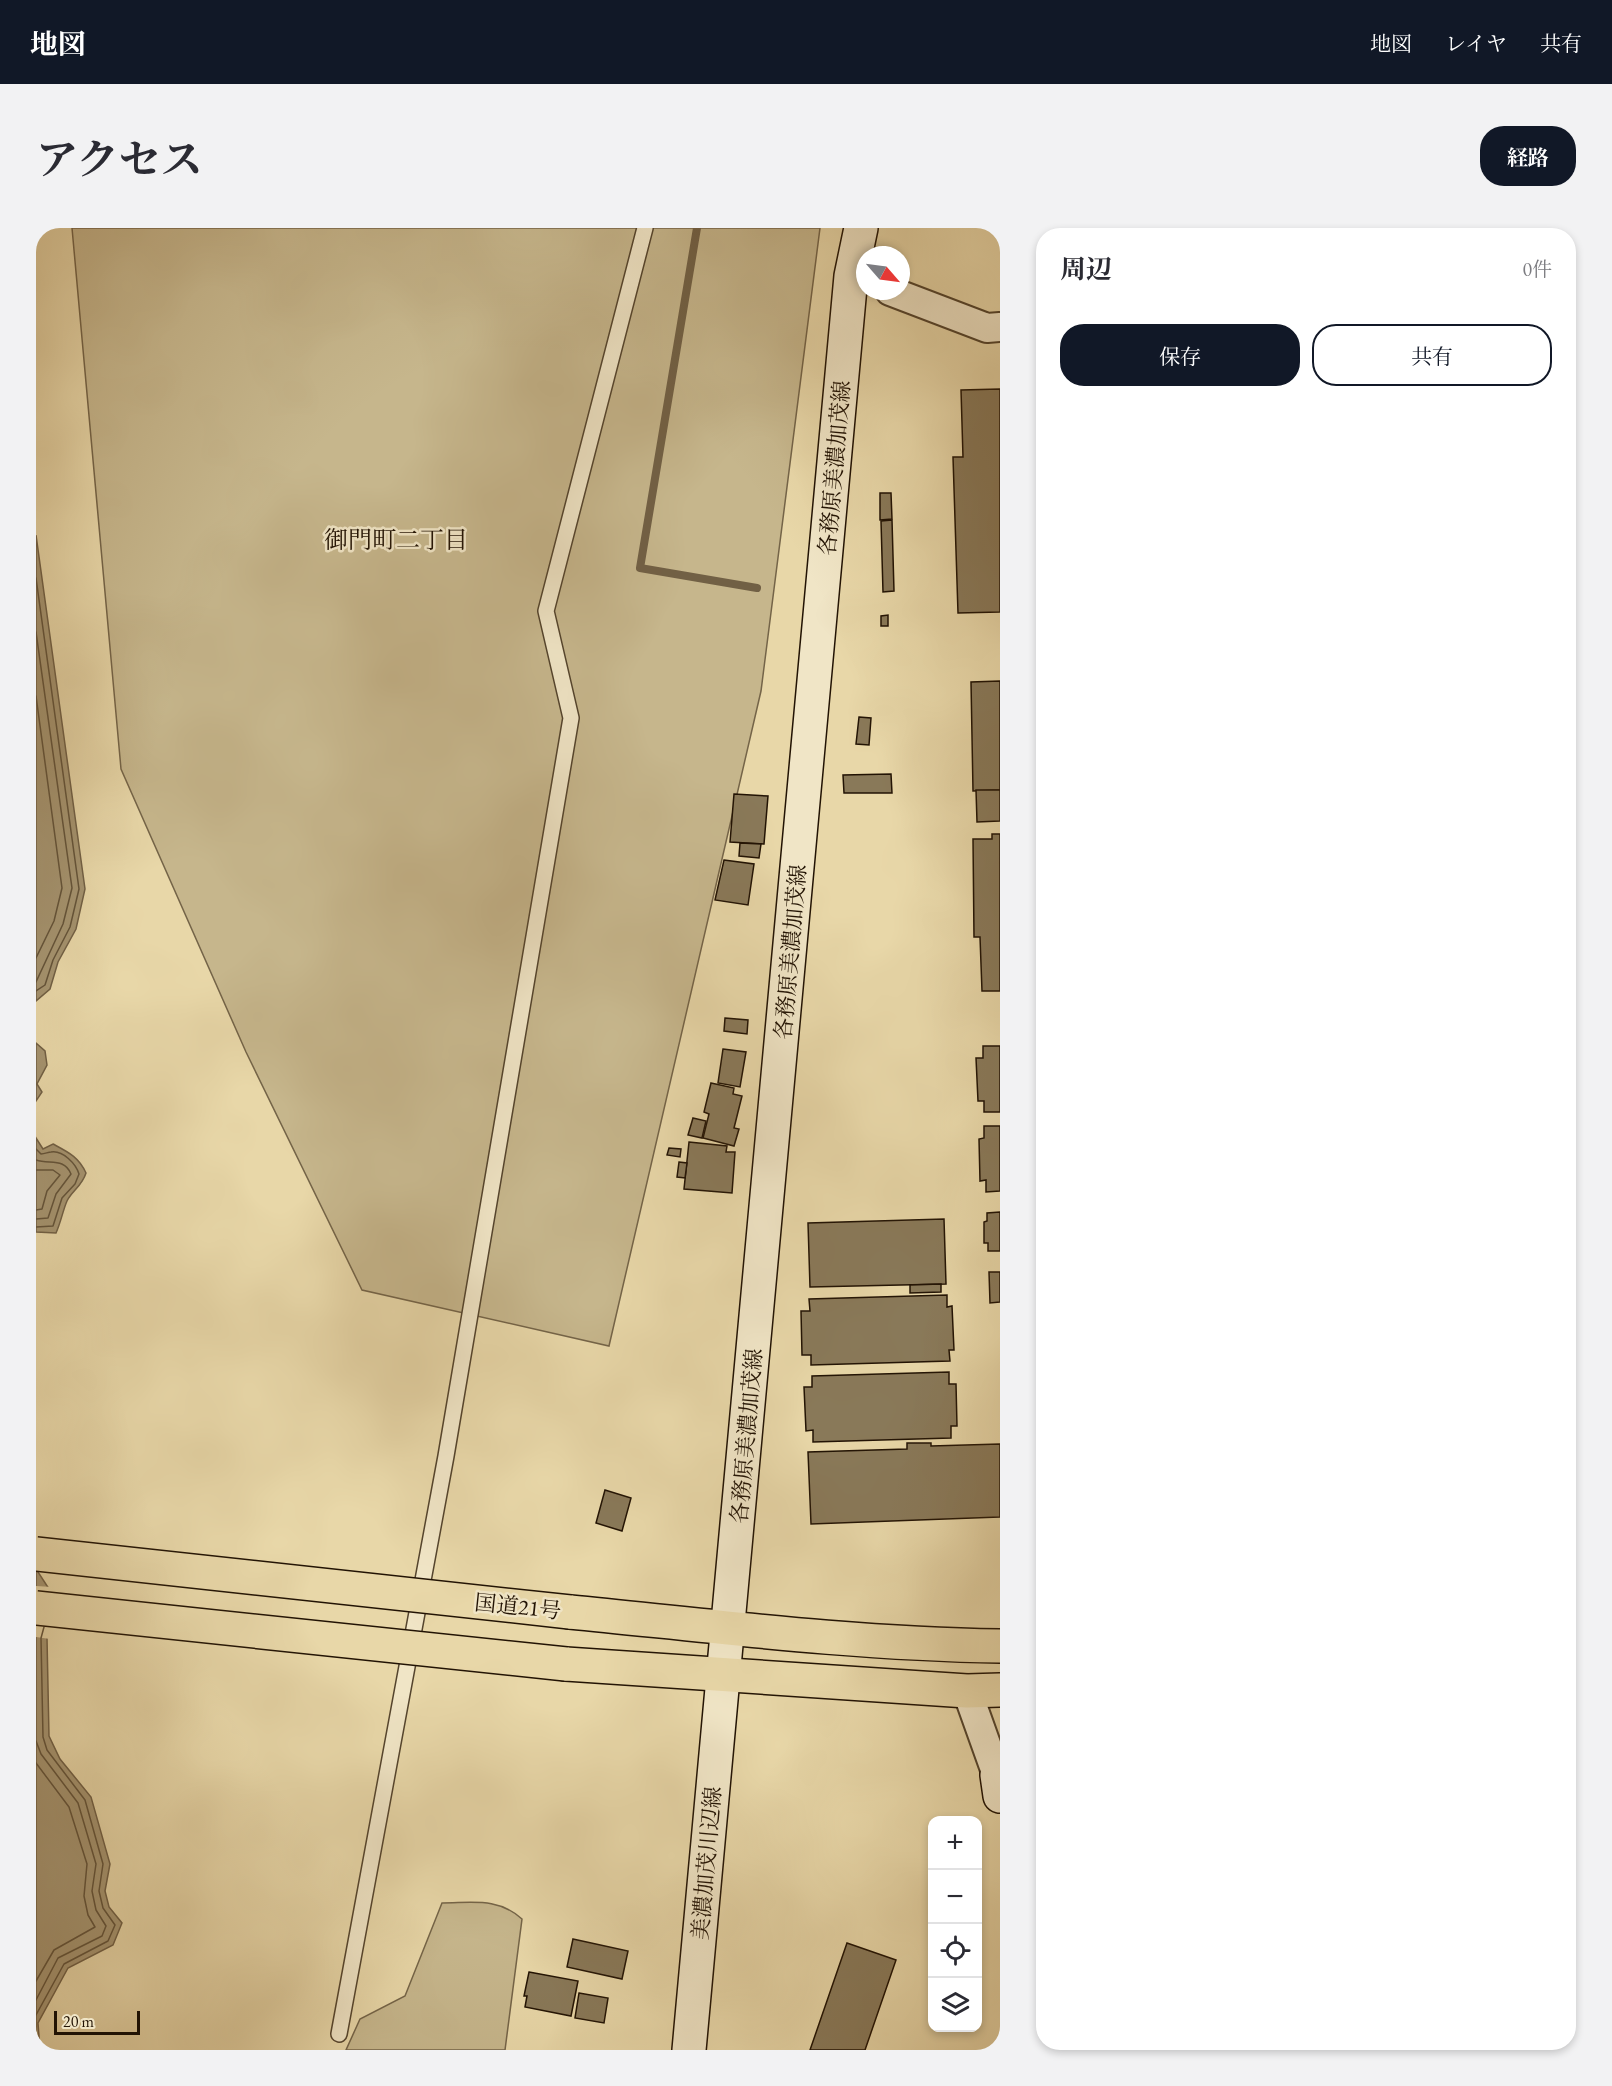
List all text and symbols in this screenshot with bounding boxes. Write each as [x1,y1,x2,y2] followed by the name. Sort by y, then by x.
[30,26,86,62] text: 地図
[1370,30,1412,57] text: 地図
[1445,30,1507,57] text: レイヤ
[1540,30,1582,57] text: 共有
[1480,126,1576,186] button: 経路
[36,132,203,187] text: アクセス
[856,246,910,300] north arrow
[1060,252,1112,286] text: 周辺
[1522,256,1552,282] text: 0件
[1060,324,1300,386] button: 保存
[1312,324,1552,386] button: 共有
[812,379,857,557] street label: 各務原美濃加茂線
[324,524,468,555] district label: 御門町二丁目
[768,863,813,1041] street label: 各務原美濃加茂線
[724,1347,769,1525] street label: 各務原美濃加茂線
[473,1588,563,1625] street label: 国道21号
[685,1785,728,1941] street label: 美濃加茂川辺線
[928,1816,982,2032] map controls
[928,1816,982,1870] button: +
[928,1870,982,1924] button: −
[928,1924,982,1978] button: locate
[928,1978,982,2032] button: layers
[54,2008,140,2036] scale bar
[63,2011,94,2032] text: 20 m

